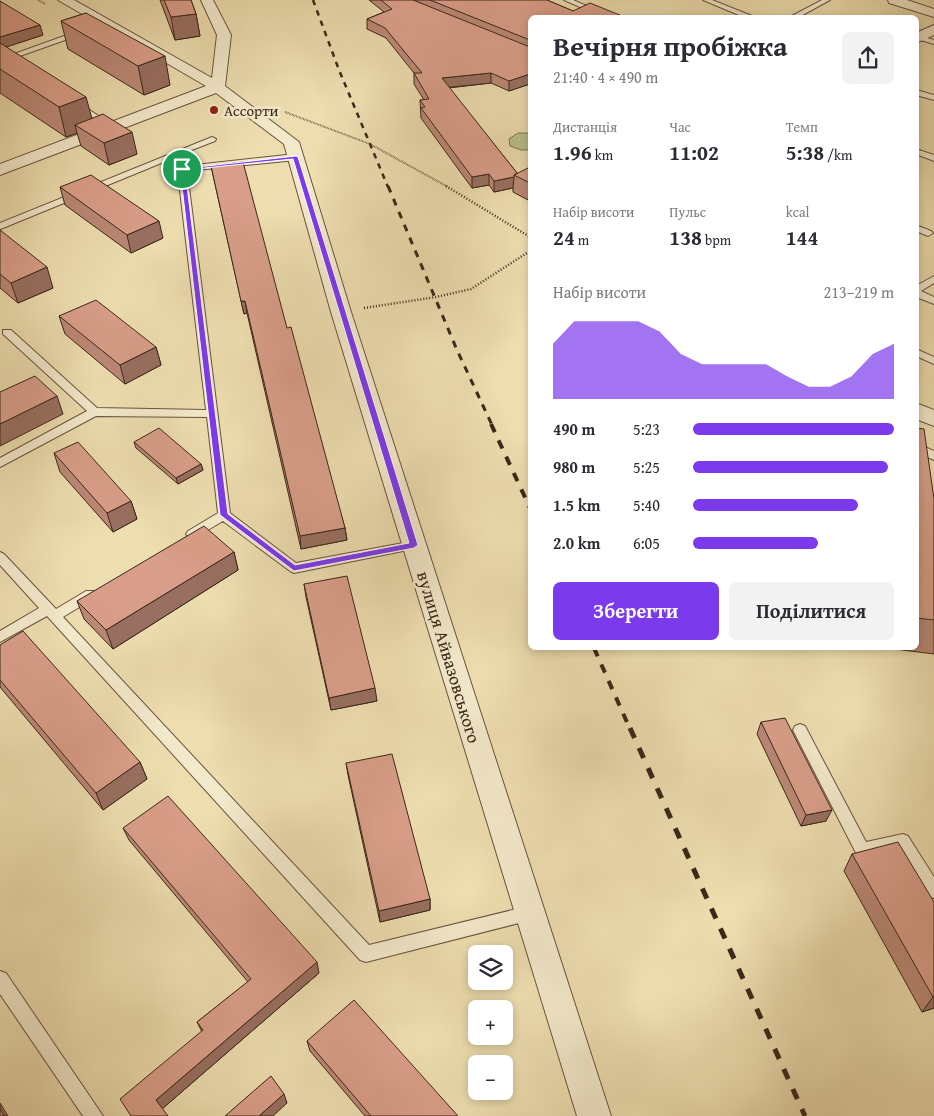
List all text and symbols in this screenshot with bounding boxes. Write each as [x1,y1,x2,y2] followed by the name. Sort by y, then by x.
[553,25,788,66] text: Вечірня пробіжка
[842,32,894,84] button: share
[553,65,658,89] text: 21:40 · 4 × 490 m
[224,100,278,121] place label: Ассорти
[208,104,220,116] marker: Ассорти
[553,117,617,137] text: Дистанція
[669,117,691,137] text: Час
[786,117,818,137] text: Темп
[553,137,592,168] text: 1.96
[669,137,719,168] text: 11:02
[786,137,824,168] text: 5:38
[592,145,613,165] text: km
[824,145,852,165] text: /km
[161,148,203,190] pin
[168,155,196,183] icon: arrive
[553,202,634,222] text: Набір висоти
[669,202,706,222] text: Пульс
[786,202,810,222] text: kcal
[553,222,575,253] text: 24
[669,222,702,253] text: 138
[786,222,818,253] text: 144
[575,230,589,250] text: m
[702,230,731,250] text: bpm
[553,280,646,304] text: Набір висоти
[824,280,894,304] text: 213–219 m
[553,417,595,441] text: 490 m
[633,417,660,441] text: 5:23
[553,455,595,479] text: 980 m
[633,455,660,479] text: 5:25
[553,493,600,517] text: 1.5 km
[633,493,660,517] text: 5:40
[553,531,600,555] text: 2.0 km
[633,531,660,555] text: 6:05
[410,568,488,746] street label: вулиця Айвазовського
[553,582,719,640] button: Зберегти
[729,582,894,640] button: Поділитися
[468,945,513,1100] map controls
[468,945,513,990] button: layers
[468,1000,513,1045] button: +
[468,1055,513,1100] button: −

